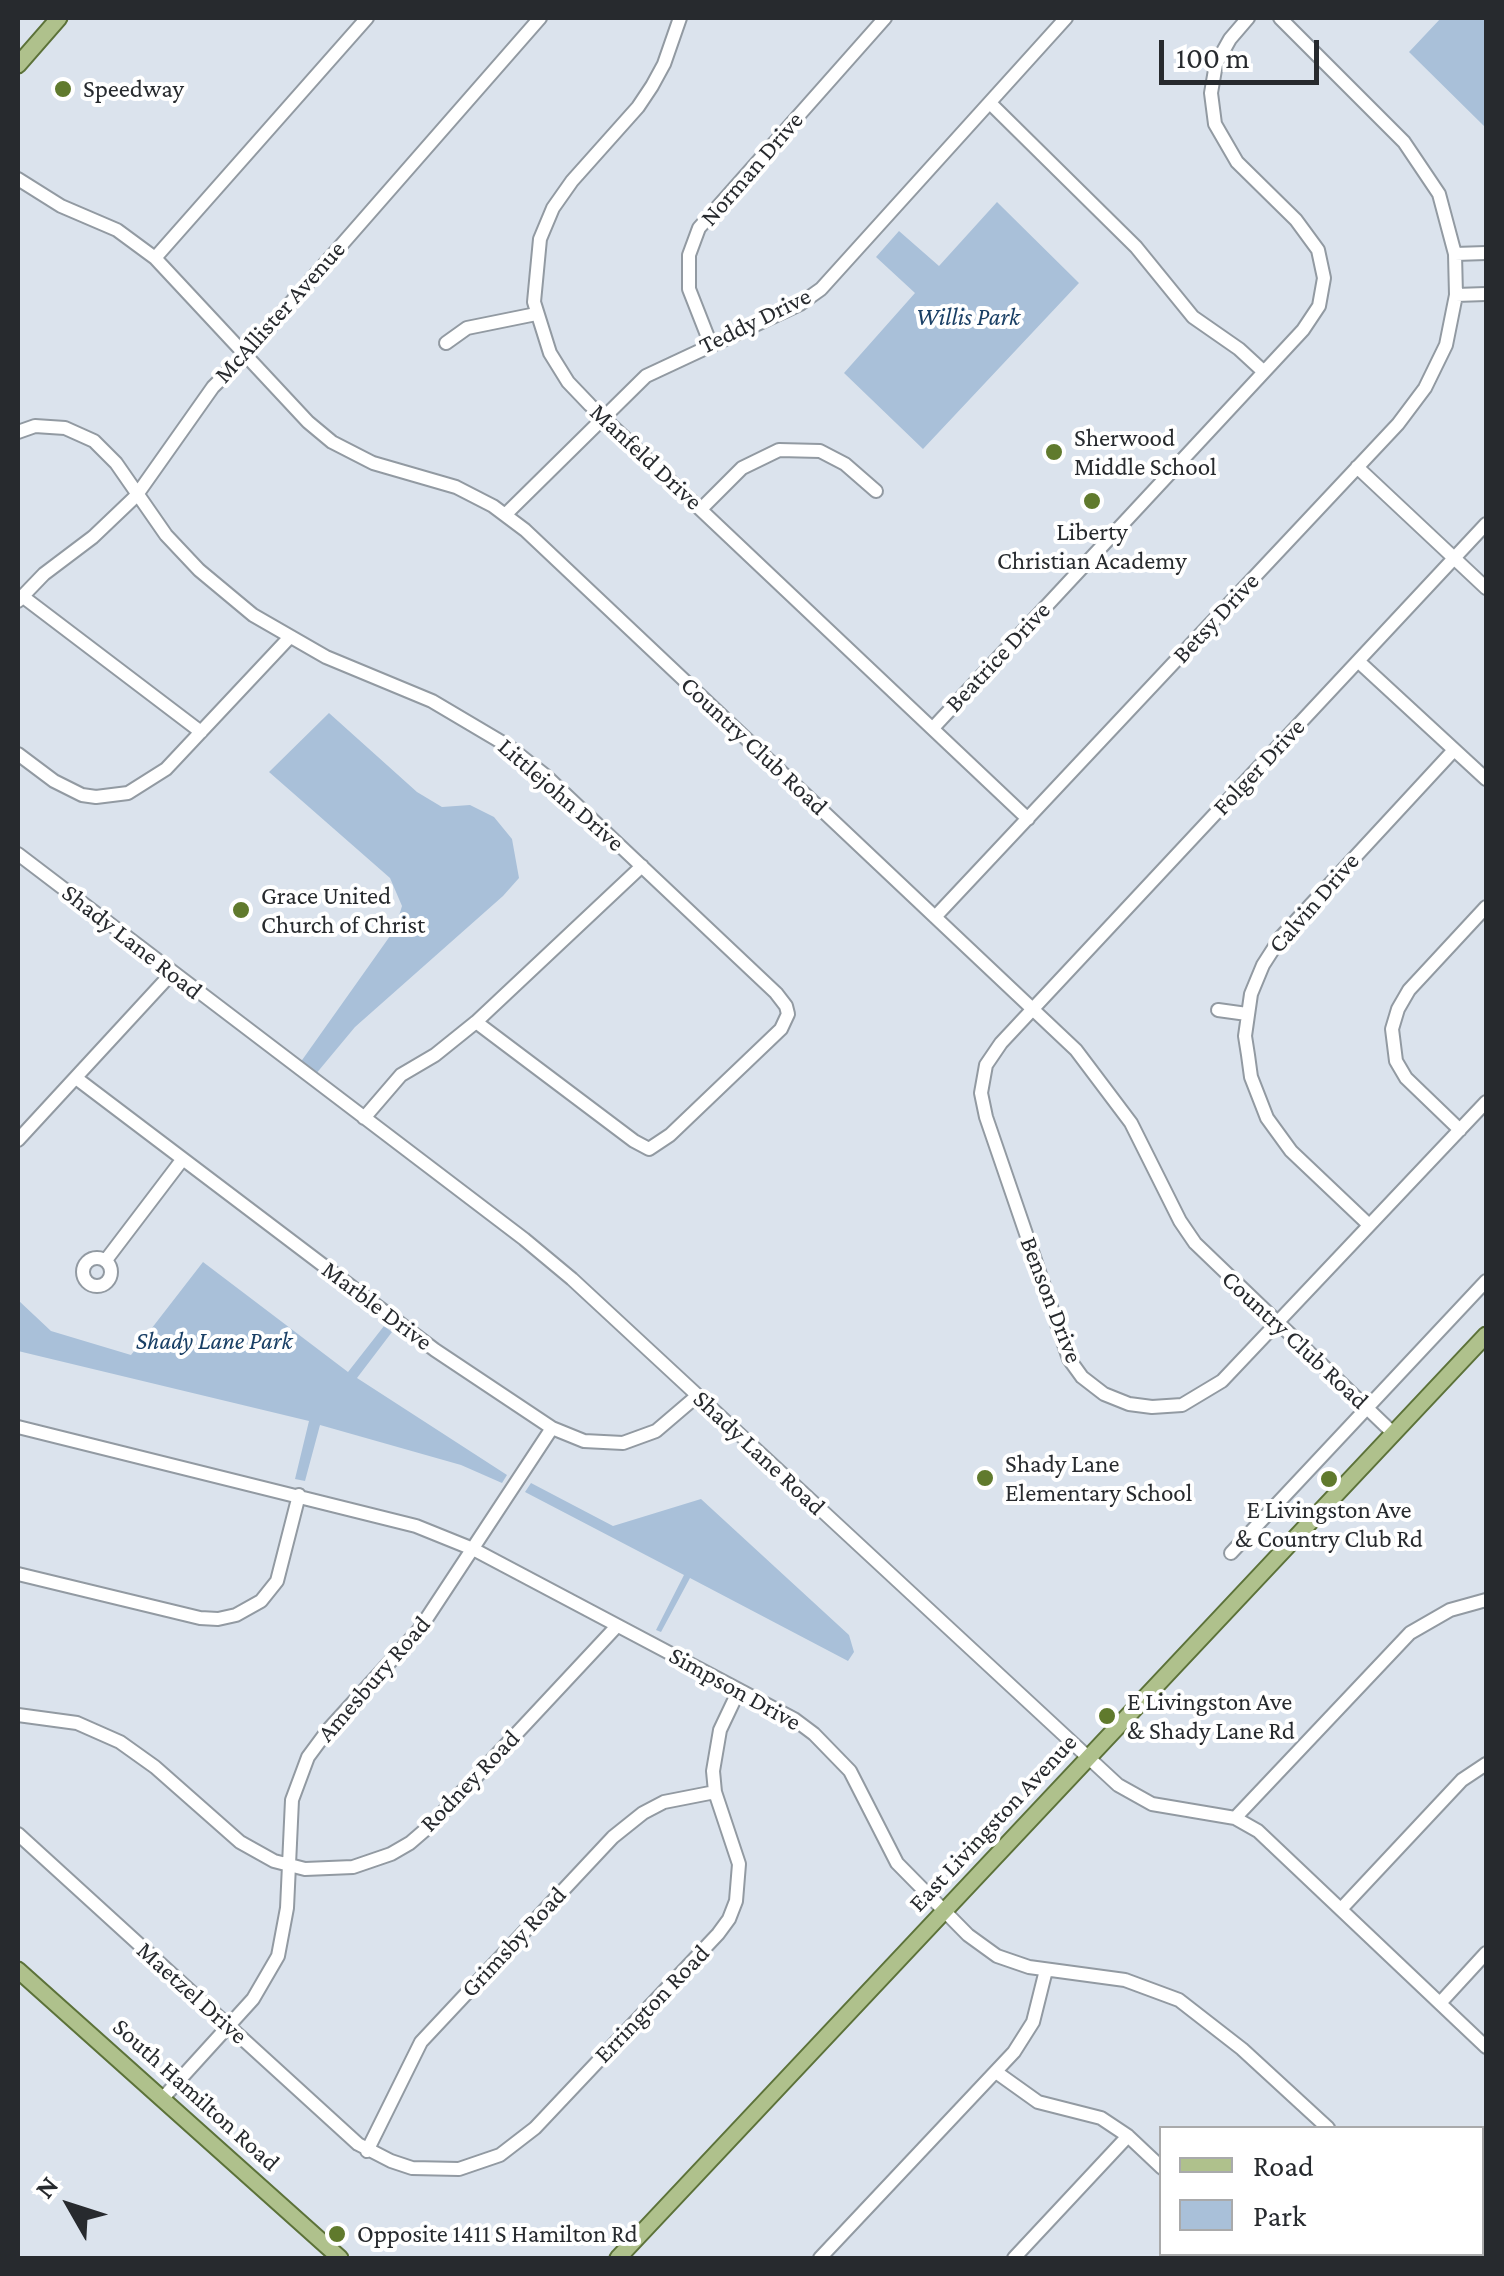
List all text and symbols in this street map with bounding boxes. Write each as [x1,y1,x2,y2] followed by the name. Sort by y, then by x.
[1164,20,1324,82] scale bar
[1176,41,1250,74] text: 100 m
[83,74,184,104] place label: Speedway
[52,78,74,100] marker: Speedway
[694,106,810,232] street label: Norman Drive
[208,235,352,389] street label: McAllister Avenue
[694,281,816,361] street label: Teddy Drive
[916,302,1020,332] park label: Willis Park
[584,397,708,517] street label: Manfeld Drive
[1074,423,1217,482] place label: Sherwood Middle School
[1043,441,1065,463] marker: Sherwood Middle School
[1081,490,1103,512] marker: Liberty Christian Academy
[997,517,1187,576] place label: Liberty Christian Academy
[1167,566,1265,670] street label: Betsy Drive
[939,595,1057,719] street label: Beatrice Drive
[674,670,834,822] street label: Country Club Road
[1207,712,1311,822] street label: Folger Drive
[492,732,630,858] street label: Littlejohn Drive
[1262,847,1366,959] street label: Calvin Drive
[56,878,208,1006] street label: Shady Lane Road
[261,881,425,940] place label: Grace United Church of Christ
[230,899,252,921] marker: Grace United Church of Christ
[1013,1233,1089,1367] street label: Benson Drive
[316,1255,438,1357] street label: Marble Drive
[1215,1264,1375,1416] street label: Country Club Road
[136,1326,292,1356] park label: Shady Lane Park
[687,1384,831,1522] street label: Shady Lane Road
[1005,1449,1192,1508] place label: Shady Lane Elementary School
[974,1467,996,1489] marker: Shady Lane Elementary School
[1318,1468,1340,1490] marker: E Livingston Ave & Country Club Rd
[1235,1495,1423,1554] place label: E Livingston Ave & Country Club Rd
[311,1610,437,1748] street label: Amesbury Road
[664,1640,806,1738] street label: Simpson Drive
[1127,1687,1295,1746] place label: E Livingston Ave & Shady Lane Rd
[1096,1705,1118,1727] marker: E Livingston Ave & Shady Lane Rd
[414,1724,526,1838] street label: Rodney Road
[903,1728,1083,1918] street label: East Livingston Avenue
[455,1880,573,2004] street label: Grimsby Road
[130,1935,254,2051] street label: Maetzel Drive
[588,1939,716,2069] street label: Errington Road
[106,2012,286,2178] street label: South Hamilton Road
[1159,2126,1484,2256] legend
[1253,2149,1314,2182] text: Road
[20,2156,120,2256] north arrow
[28,2170,64,2204] text: N
[1253,2199,1306,2232] text: Park
[357,2219,638,2249] place label: Opposite 1411 S Hamilton Rd
[326,2223,348,2245] marker: Opposite 1411 S Hamilton Rd

